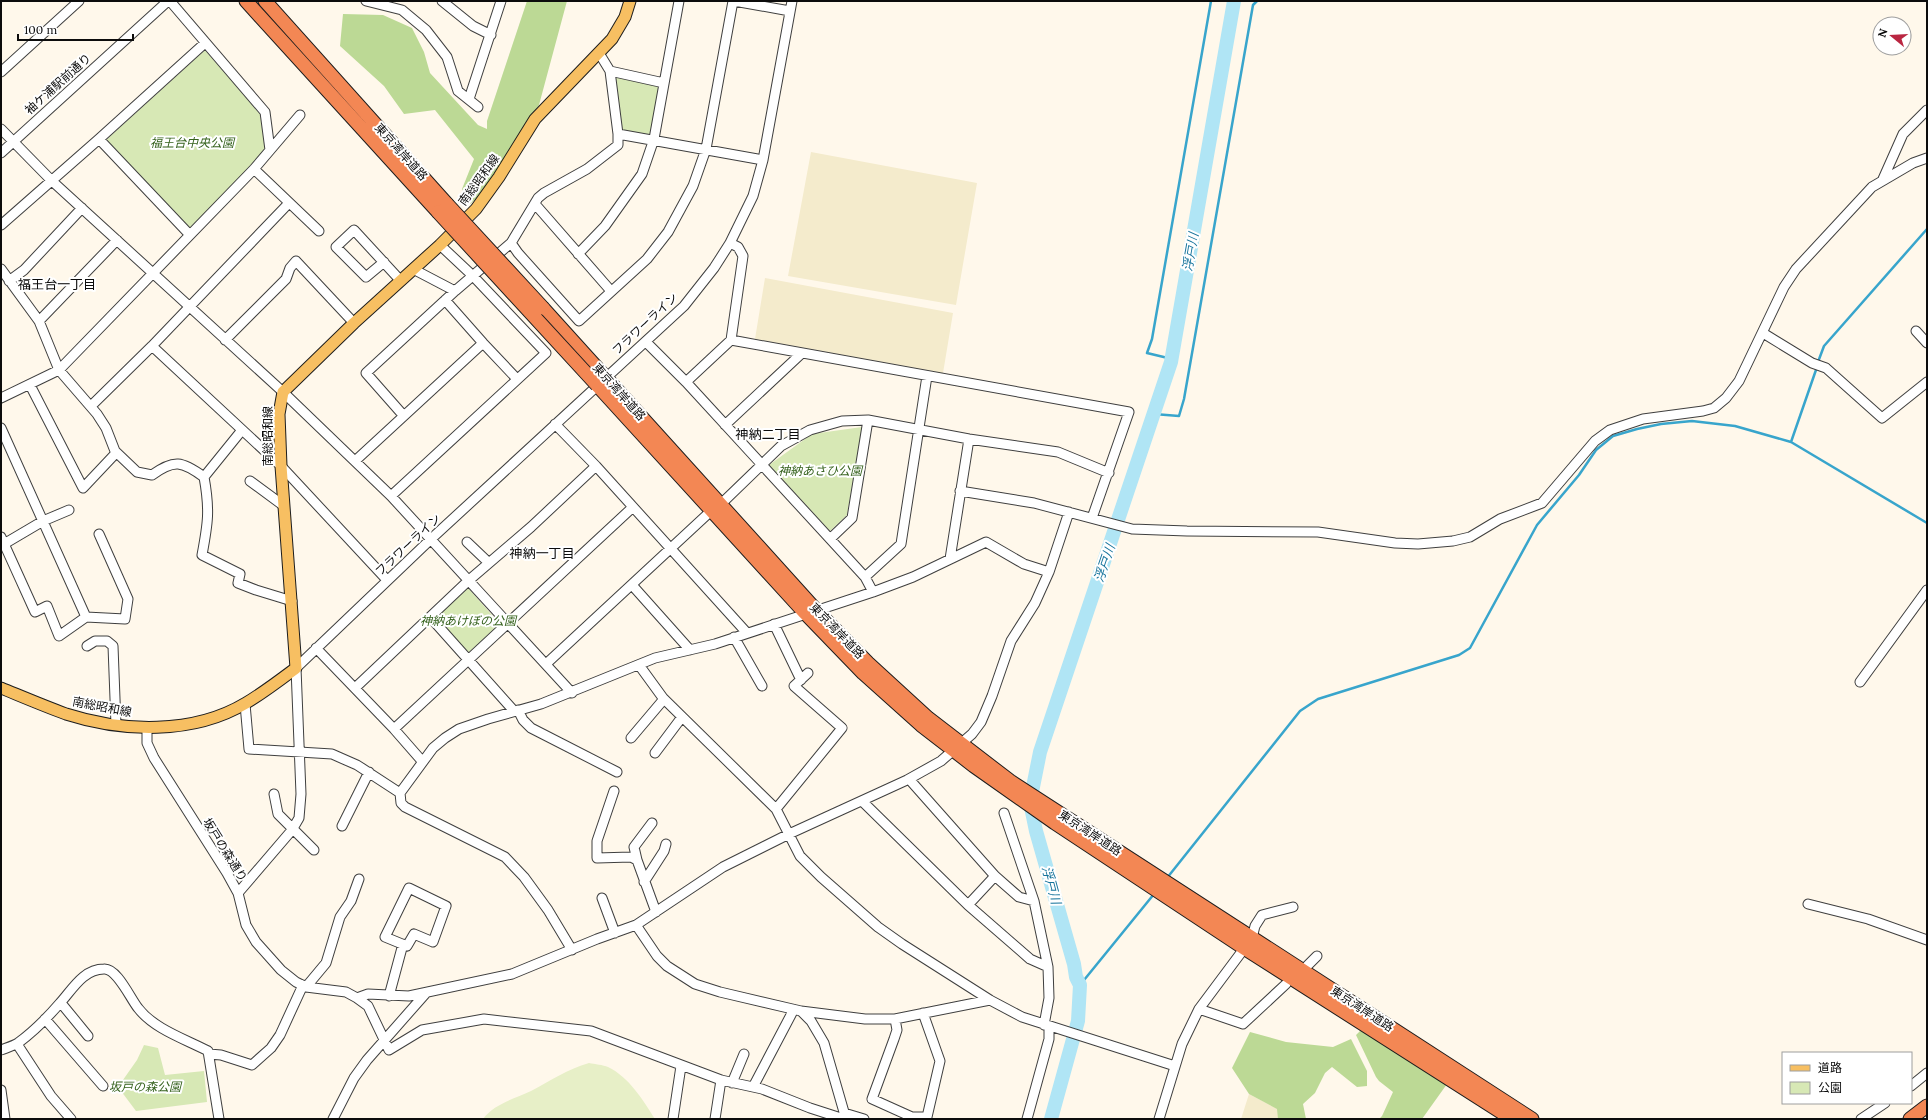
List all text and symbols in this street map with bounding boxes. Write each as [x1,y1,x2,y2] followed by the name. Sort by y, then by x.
[18,16,133,42] scale bar
[1872,16,1912,56] north arrow
[24,22,57,37] text: 100 m
[1875,26,1891,39] text: N
[21,50,94,117] street label: 袖ケ浦駅前通り
[372,120,431,183] street label: 東京湾岸道路
[150,135,236,150] park label: 福王台中央公園
[455,151,502,208] street label: 南総昭和線
[1179,229,1203,273] water label: 浮戸川
[18,276,96,293] district label: 福王台一丁目
[609,289,680,358] street label: フラワーライン
[590,360,649,423] street label: 東京湾岸道路
[260,406,275,466] street label: 南総昭和線
[735,426,801,443] district label: 神納二丁目
[778,463,864,478] park label: 神納あさひ公園
[372,510,443,579] street label: フラワーライン
[1090,540,1120,584] water label: 浮戸川
[509,545,575,562] district label: 神納一丁目
[807,600,868,662] street label: 東京湾岸道路
[420,613,518,628] park label: 神納あけぼの公園
[71,693,133,720] street label: 南総昭和線
[1056,807,1125,858] street label: 東京湾岸道路
[200,815,251,884] street label: 坂戸の森通り
[1038,864,1065,908] water label: 浮戸川
[1328,983,1397,1034] street label: 東京湾岸道路
[1782,1052,1912,1104] legend
[1818,1060,1842,1075] text: 道路
[109,1079,183,1094] park label: 坂戸の森公園
[1818,1080,1842,1095] text: 公園

